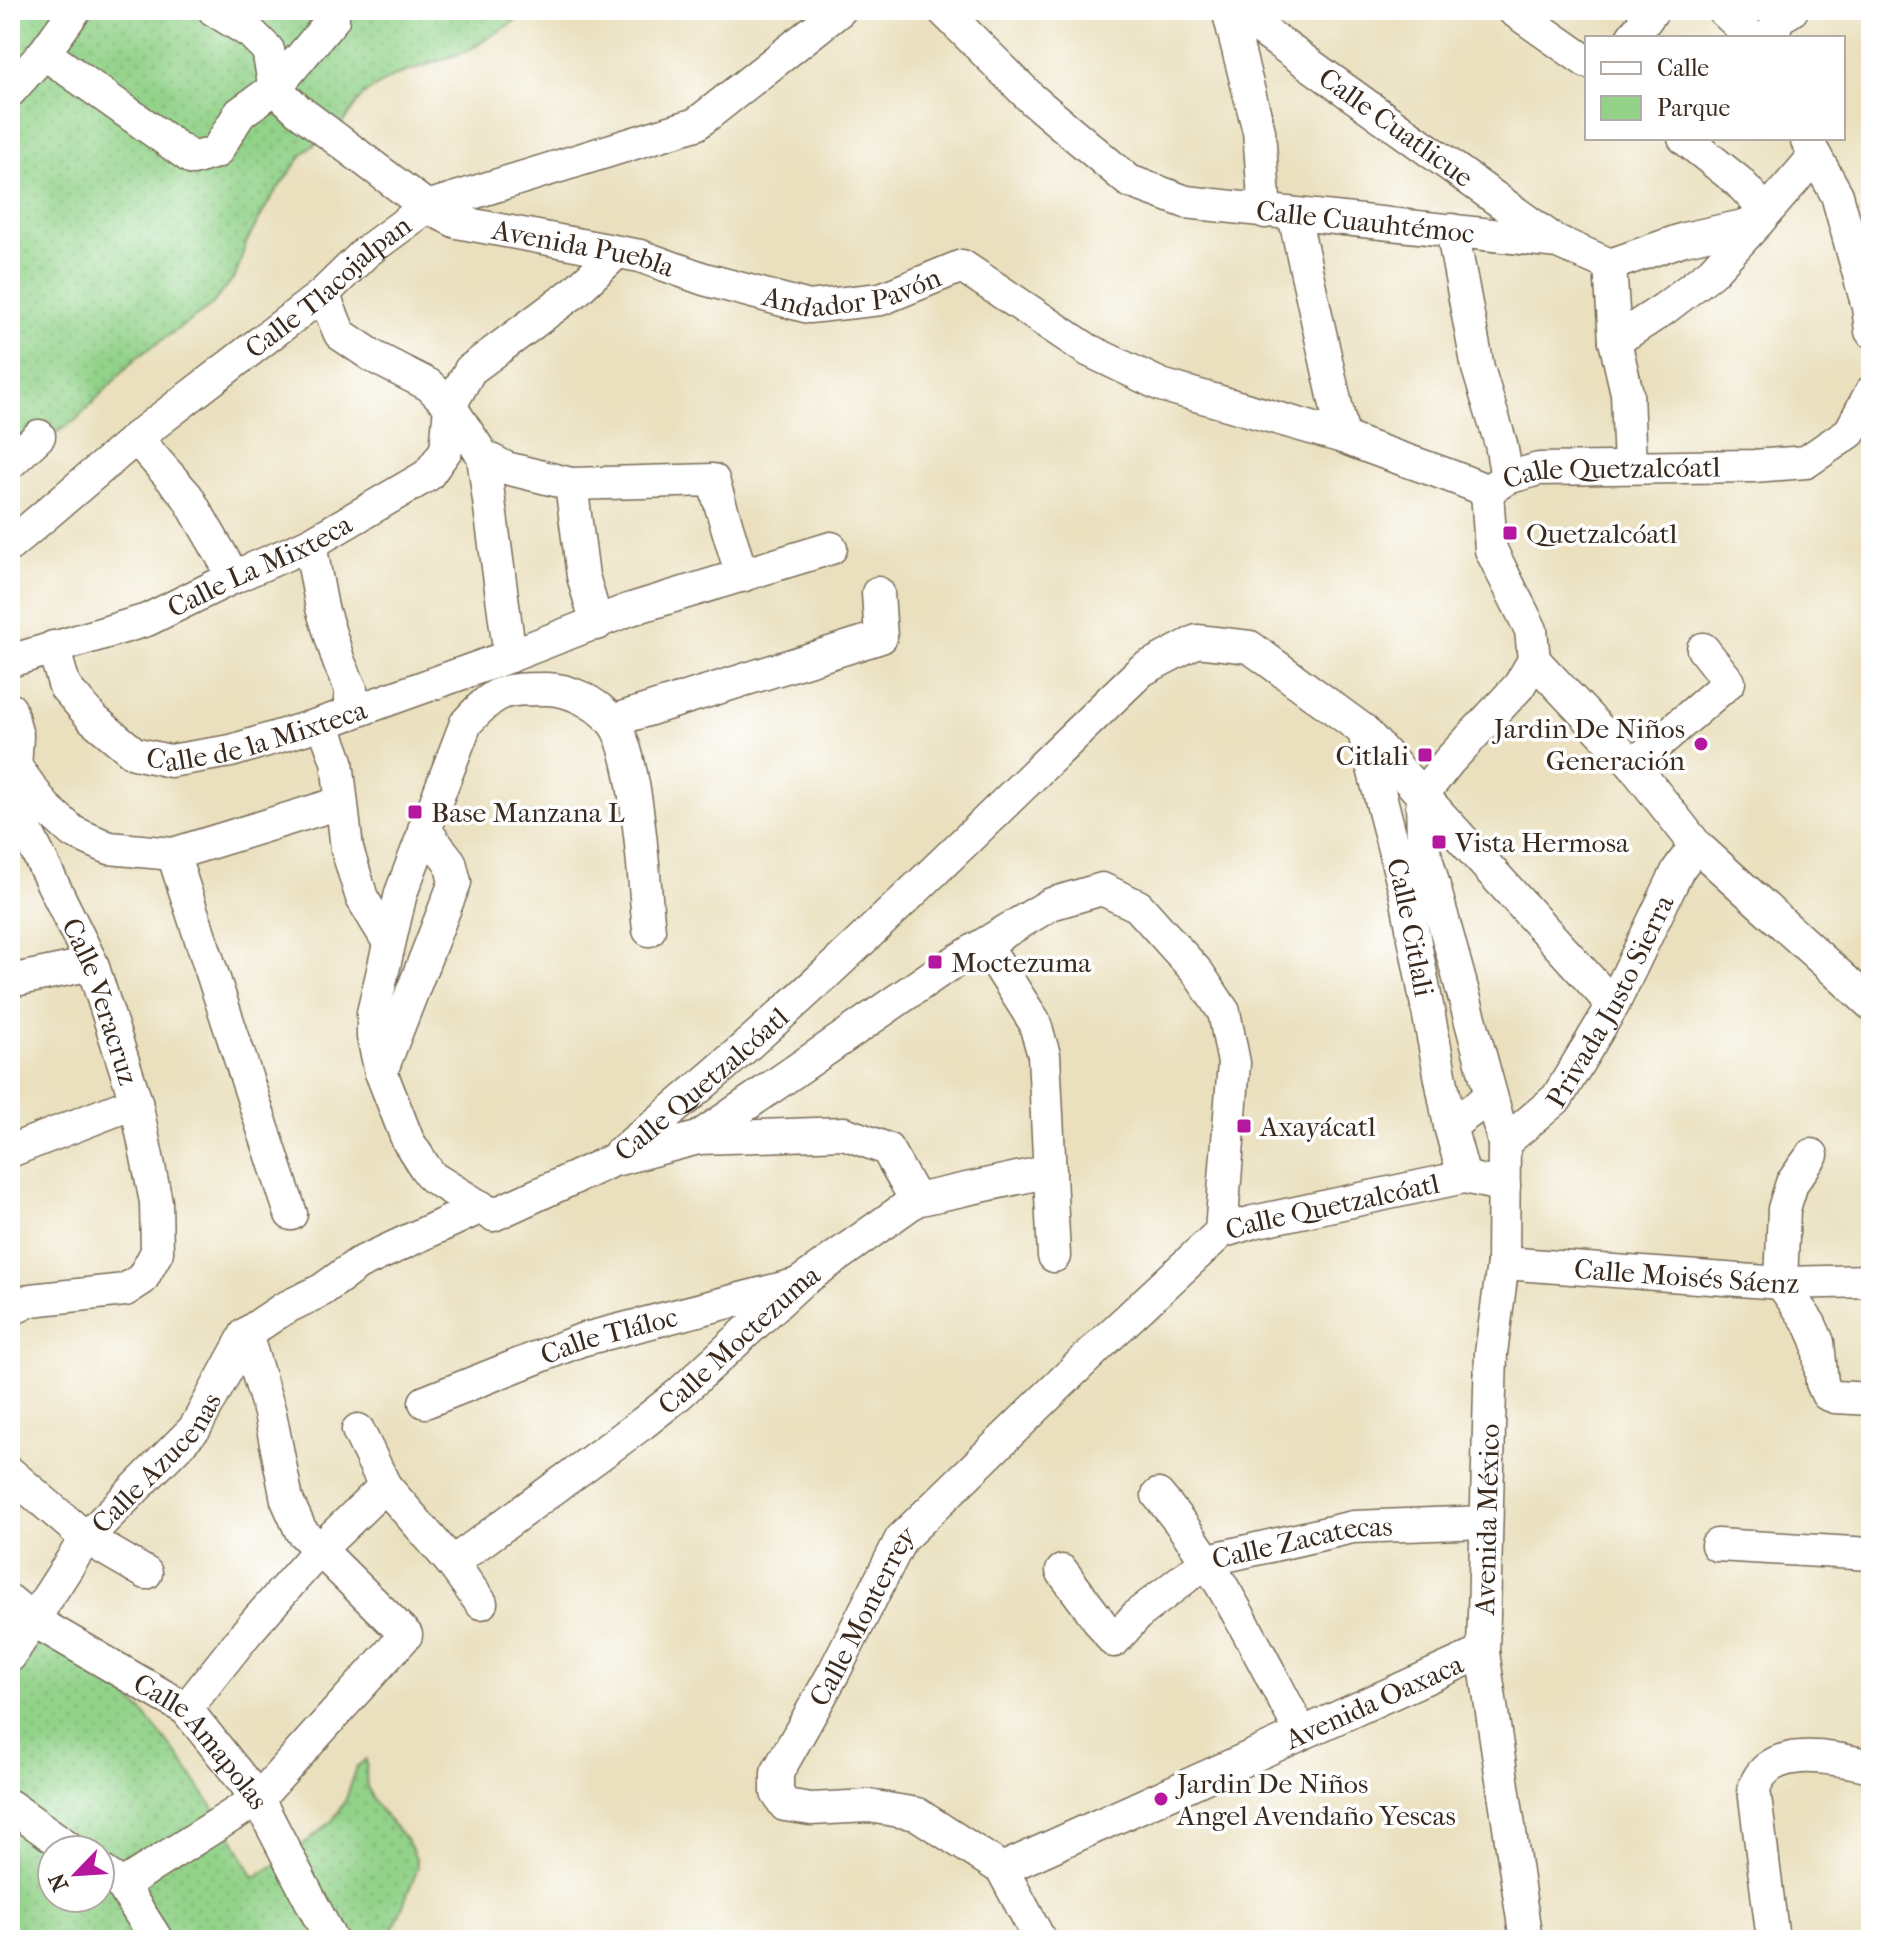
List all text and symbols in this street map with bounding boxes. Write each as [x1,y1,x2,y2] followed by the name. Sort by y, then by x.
[1585,36,1845,140] legend
[1657,54,1709,82] text: Calle
[1313,60,1480,194] street label: Calle Cuatlicue
[1657,94,1730,122] text: Parque
[1254,193,1476,249] street label: Calle Cuauhtémoc
[238,208,417,365] street label: Calle Tlacojalpan
[489,212,680,284] street label: Avenida Puebla
[758,260,946,324] street label: Andador Pavón
[1499,450,1721,495] street label: Calle Quetzalcóatl
[162,506,358,624] street label: Calle La Mixteca
[1526,517,1678,550] place label: Quetzalcóatl
[1501,524,1519,542] marker: Quetzalcóatl
[143,692,372,778] street label: Calle de la Mixteca
[1492,712,1685,777] place label: Jardin De Niños Generación
[1692,735,1710,753] marker: Jardin De Niños Generación
[1336,739,1409,772] place label: Citlali
[1416,746,1434,764] marker: Citlali
[431,796,625,829] place label: Base Manzana L
[406,803,424,821] marker: Base Manzana L
[1454,826,1630,859] place label: Vista Hermosa
[1430,833,1448,851] marker: Vista Hermosa
[1380,855,1441,999] street label: Calle Citlali
[1539,888,1681,1113] street label: Privada Justo Sierra
[55,912,146,1089] street label: Calle Veracruz
[951,946,1092,979] place label: Moctezuma
[926,953,944,971] marker: Moctezuma
[608,1000,795,1168] street label: Calle Quetzalcóatl
[1259,1110,1376,1143] place label: Axayácatl
[1235,1117,1253,1135] marker: Axayácatl
[1221,1166,1443,1246] street label: Calle Quetzalcóatl
[1573,1252,1799,1300] street label: Calle Moisés Sáenz
[651,1257,827,1421] street label: Calle Moctezuma
[535,1299,681,1371] street label: Calle Tláloc
[84,1386,228,1540] street label: Calle Azucenas
[1467,1423,1506,1616] street label: Avenida México
[1209,1509,1393,1575] street label: Calle Zacatecas
[802,1517,923,1712] street label: Calle Monterrey
[1279,1646,1469,1756] street label: Avenida Oaxaca
[128,1666,277,1814] street label: Calle Amapolas
[1175,1767,1456,1832] place label: Jardin De Niños Angel Avendaño Yescas
[1152,1790,1170,1808] marker: Jardin De Niños Angel Avendaño Yescas
[36,1834,116,1914] north arrow
[43,1869,74,1895] text: N

